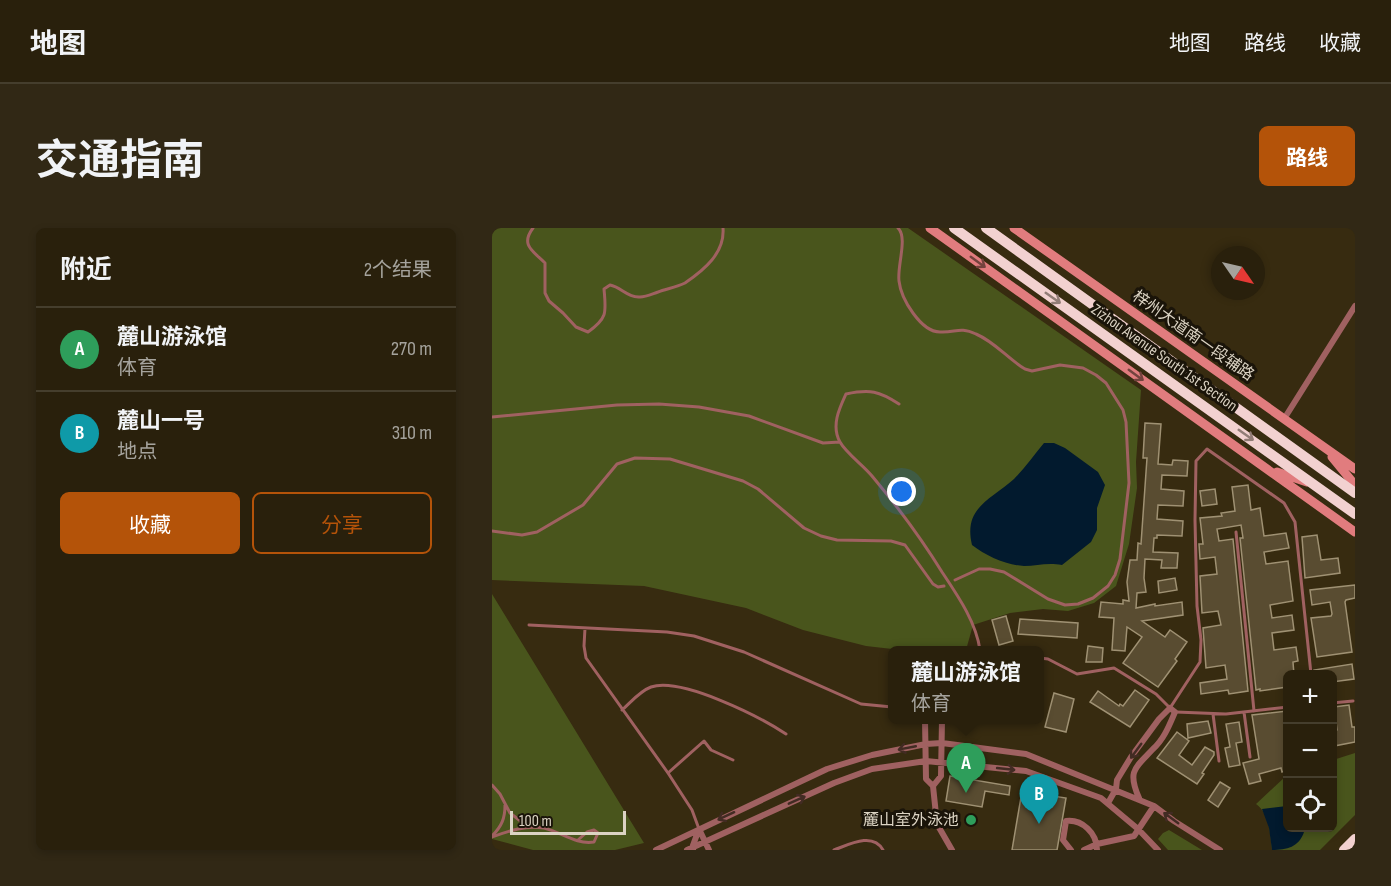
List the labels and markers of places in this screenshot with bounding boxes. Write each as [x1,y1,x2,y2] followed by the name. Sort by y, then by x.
[946,744,986,793] pin: A
[1020,774,1058,824] pin: B
[863,811,959,830] place label: 麓山室外泳池
[964,813,978,827] marker: 麓山室外泳池

